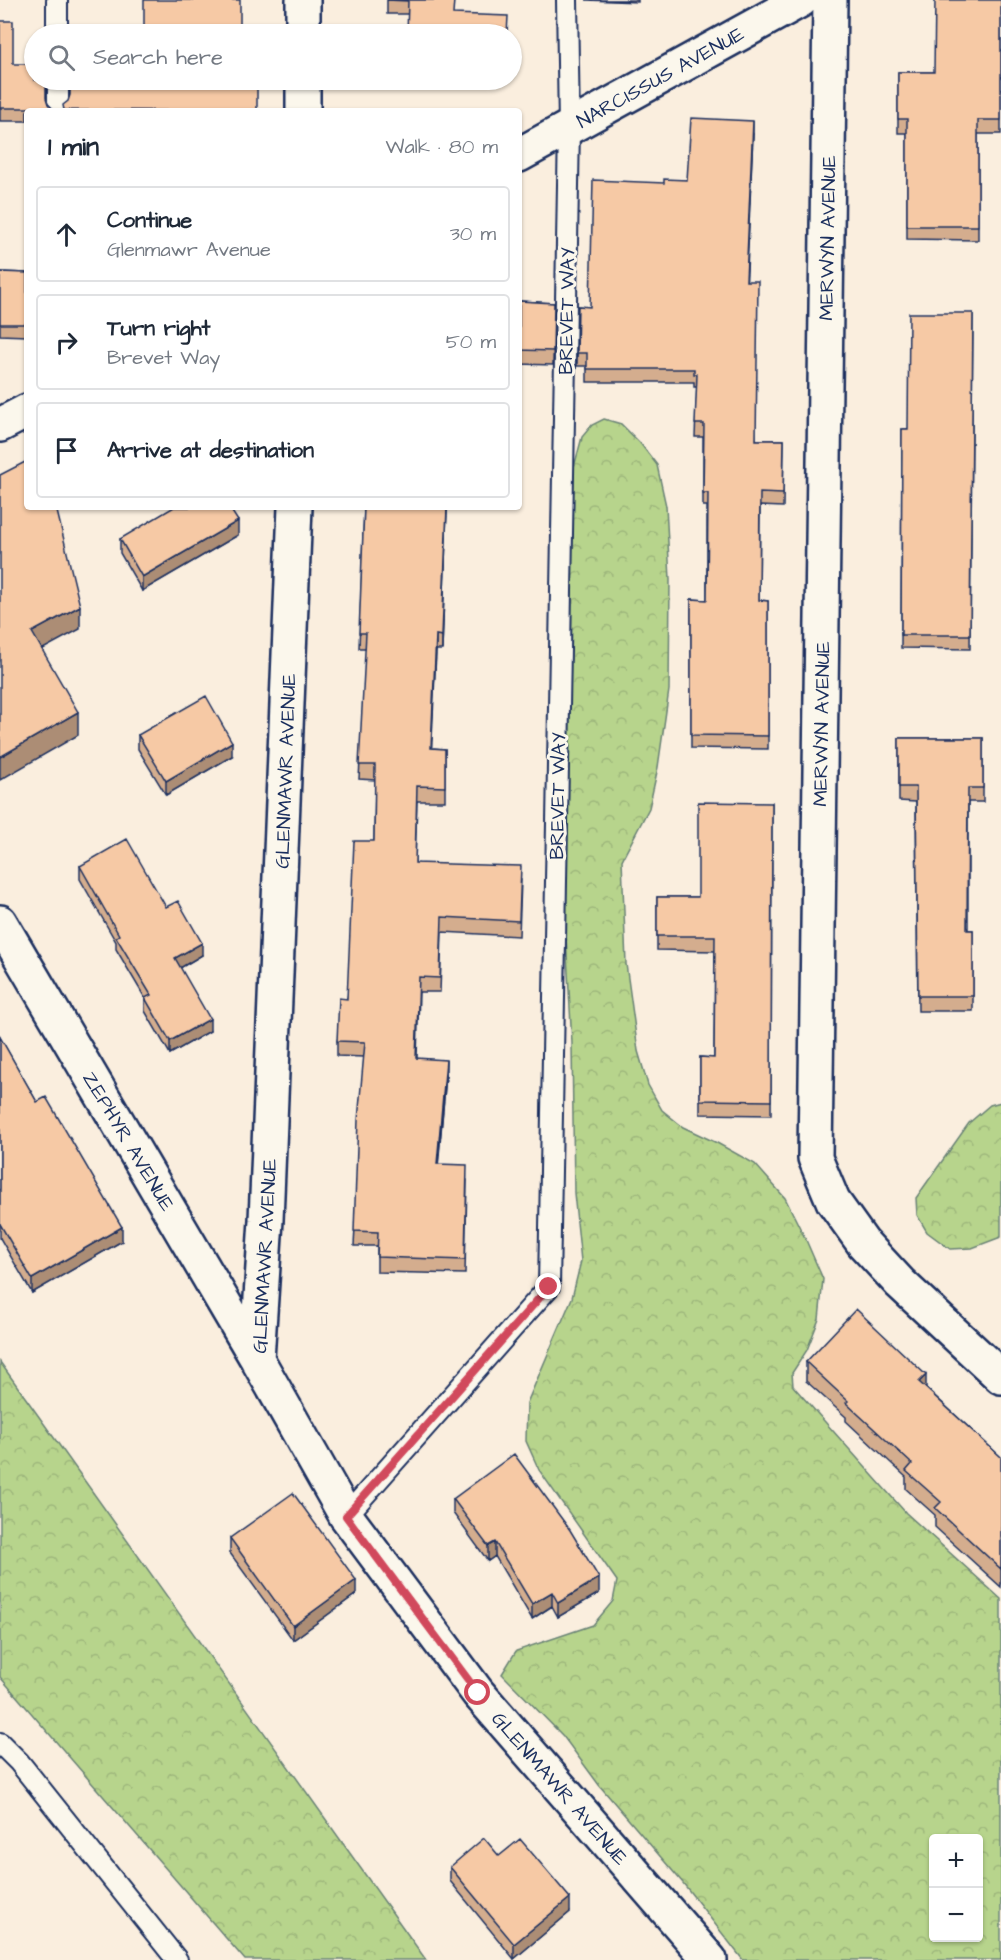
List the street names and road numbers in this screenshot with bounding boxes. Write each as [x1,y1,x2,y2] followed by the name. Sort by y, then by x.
[572,20,749,136] street label: NARCISSUS AVENUE
[813,155,843,321] street label: MERWYN AVENUE
[552,247,582,375] street label: BREVET WAY
[807,641,837,807] street label: MERWYN AVENUE
[269,673,303,869] street label: GLENMAWR AVENUE
[543,732,573,860] street label: BREVET WAY
[75,1067,181,1217] street label: ZEPHYR AVENUE
[246,1158,284,1354] street label: GLENMAWR AVENUE
[485,1706,634,1872] street label: GLENMAWR AVENUE

